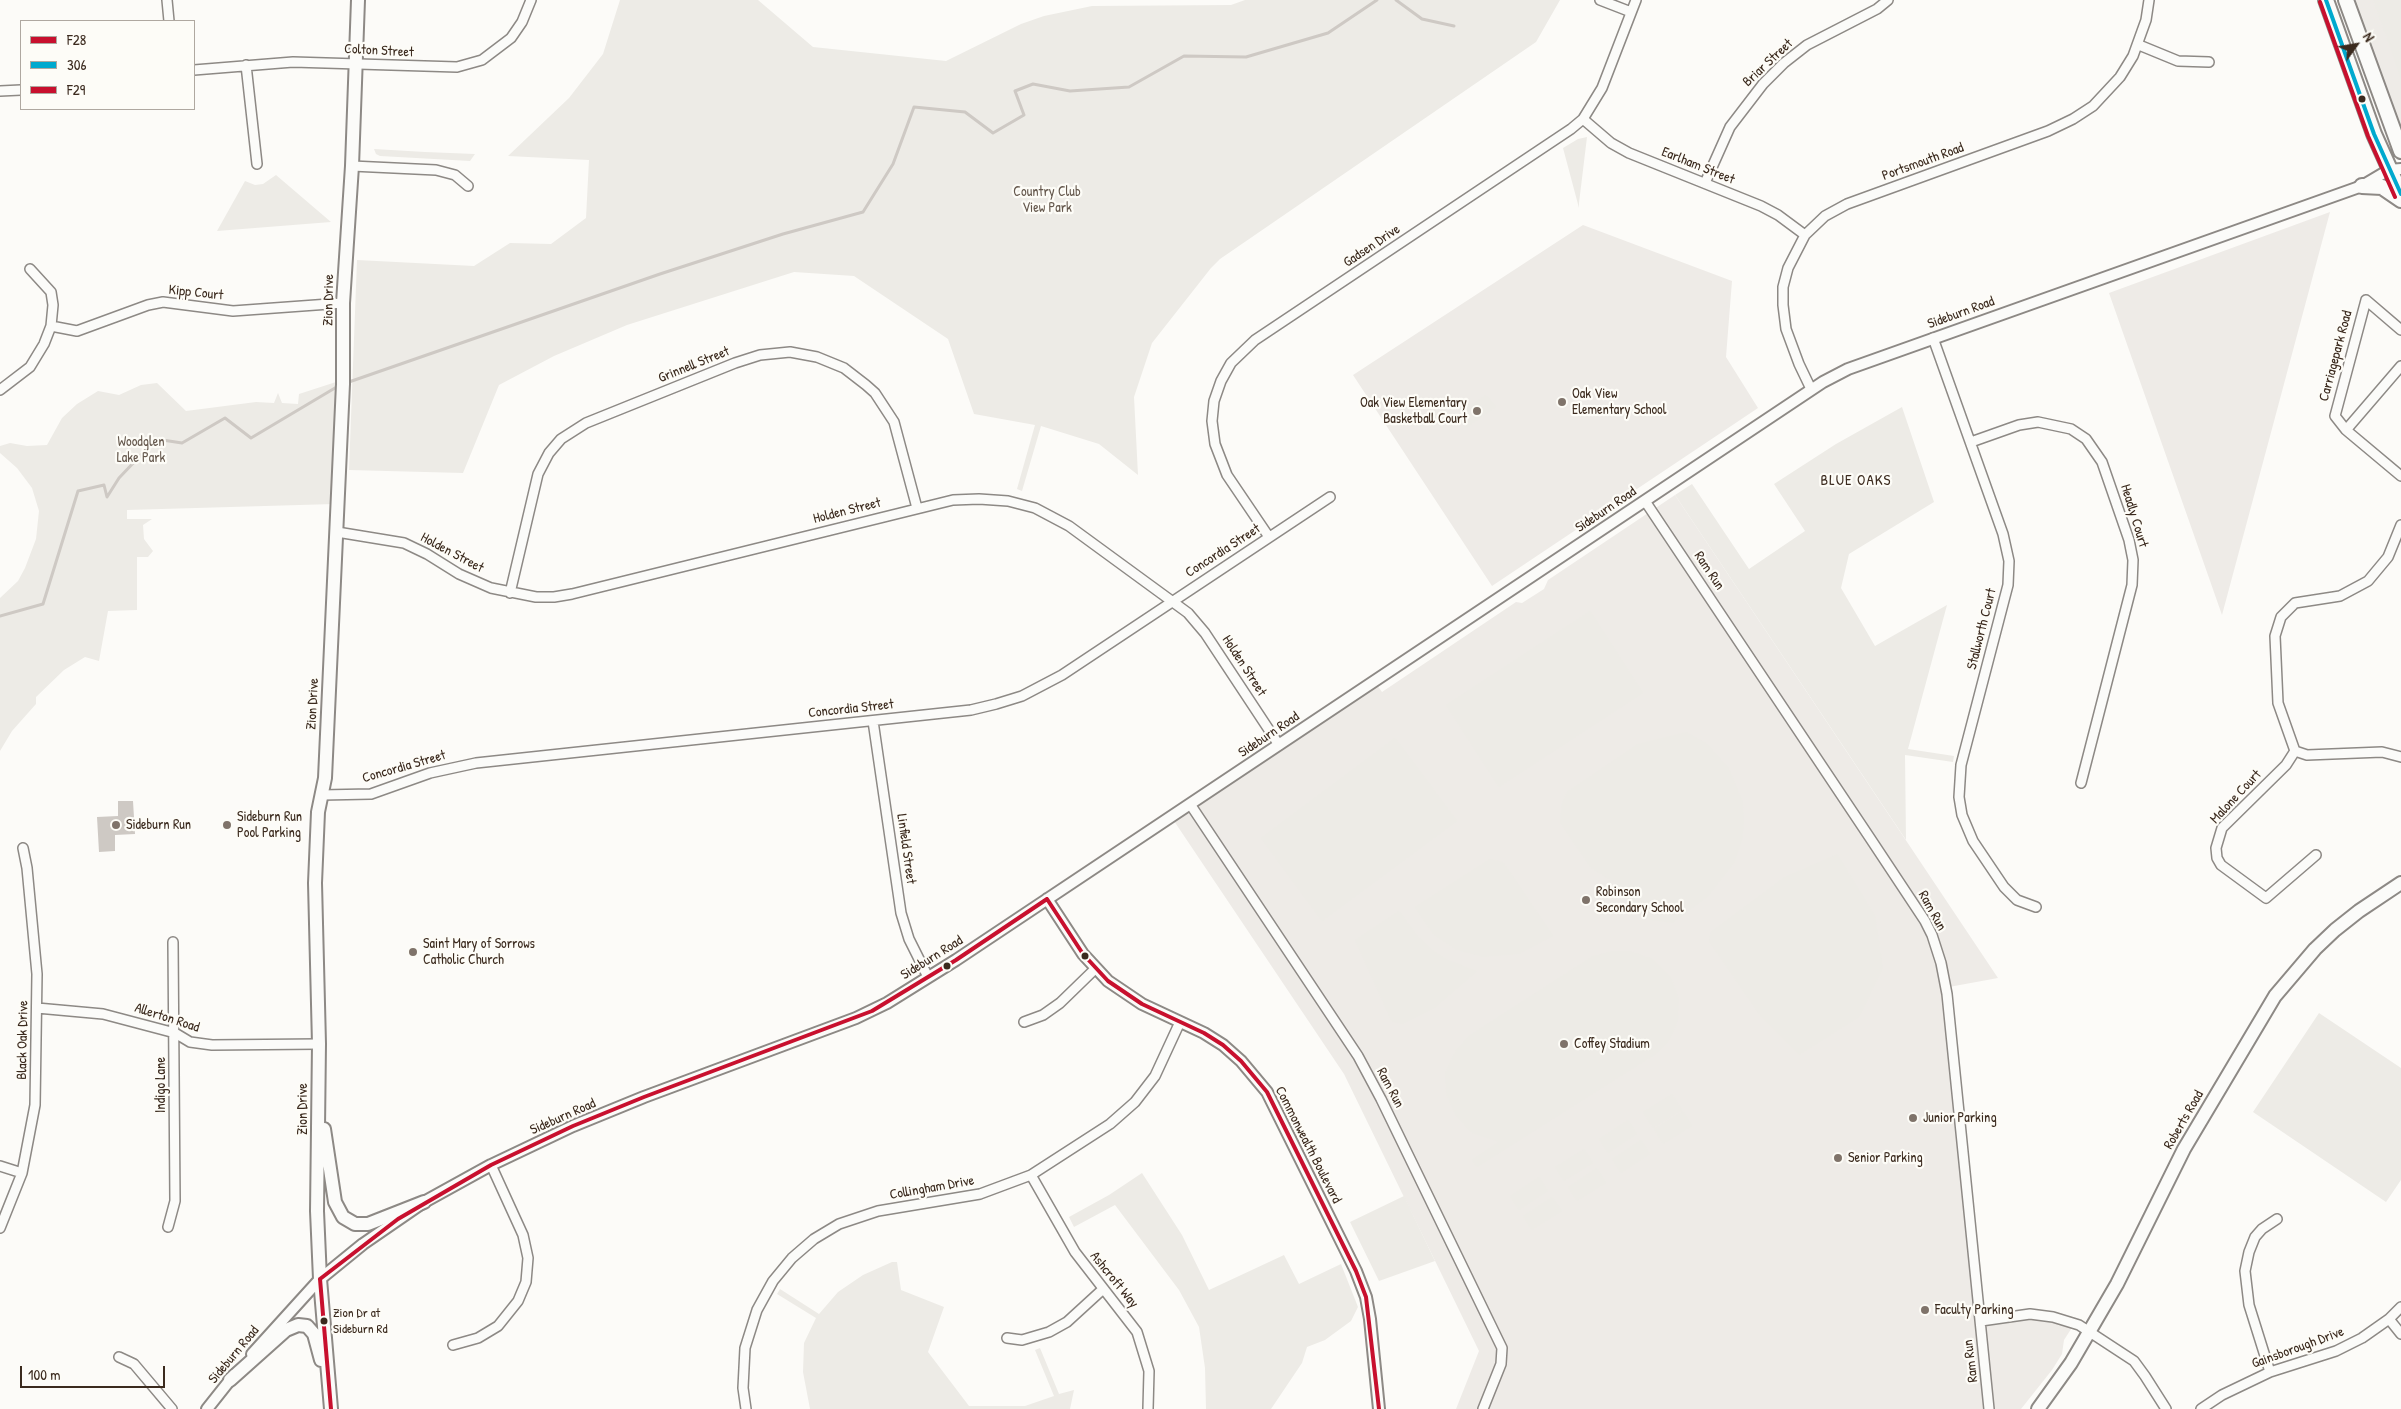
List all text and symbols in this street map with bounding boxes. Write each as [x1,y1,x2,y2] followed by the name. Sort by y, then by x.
[20,20,195,110] legend
[2331,20,2381,70] north arrow
[67,29,86,50] text: F28
[2359,29,2379,45] text: N
[1739,36,1797,90] street label: Briar Street
[344,41,414,61] street label: Colton Street
[67,54,86,75] text: 306
[67,79,85,100] text: F29
[2357,94,2367,104] unlabelled marker
[1880,139,1966,185] street label: Portsmouth Road
[1659,144,1737,188] street label: Earlham Street
[1013,184,1081,216] park label: Country Club View Park
[1341,221,1403,271] street label: Gadsen Drive
[320,274,338,326] street label: Zion Drive
[168,282,224,304] street label: Kipp Court
[1925,293,1997,333] street label: Sideburn Road
[2316,309,2356,403] street label: Carriagepark Road
[656,343,732,387] street label: Grinnell Street
[1572,386,1666,418] place label: Oak View Elementary School
[1360,395,1467,428] place label: Oak View Elementary Basketball Court
[1556,396,1568,408] marker: Oak View Elementary School
[1471,405,1483,417] marker: Oak View Elementary Basketball Court
[117,434,165,467] park label: Woodglen Lake Park
[1819,472,1893,490] district label: BLUE OAKS
[2116,482,2152,550] street label: Headly Court
[1572,484,1640,536] street label: Sideburn Road
[811,494,883,528] street label: Holden Street
[1182,521,1264,581] street label: Concordia Street
[418,529,486,577] street label: Holden Street
[1690,549,1728,593] street label: Ram Run
[1964,587,2000,671] street label: Stallworth Court
[1218,632,1270,700] street label: Holden Street
[303,678,323,730] street label: Zion Drive
[807,696,895,722] street label: Concordia Street
[1235,709,1303,761] street label: Sideburn Road
[360,747,448,787] street label: Concordia Street
[2207,767,2265,827] street label: Malone Court
[237,809,302,842] place label: Sideburn Run Pool Parking
[893,813,919,885] street label: Linfield Street
[126,817,191,833] place label: Sideburn Run
[110,819,122,831] marker: Sideburn Run
[221,819,233,831] marker: Sideburn Run Pool Parking
[1596,884,1684,916] place label: Robinson Secondary School
[1914,888,1950,934] street label: Ram Run
[1580,894,1592,906] marker: Robinson Secondary School
[898,932,966,984] street label: Sideburn Road
[423,936,535,969] place label: Saint Mary of Sorrows Catholic Church
[407,946,419,958] marker: Saint Mary of Sorrows Catholic Church
[1080,951,1090,961] unlabelled marker
[942,961,952,971] unlabelled marker
[14,1000,32,1080] street label: Black Oak Drive
[133,1000,201,1036] street label: Allerton Road
[1574,1036,1650,1052] place label: Coffey Stadium
[1558,1038,1570,1050] marker: Coffey Stadium
[153,1057,169,1113] street label: Indigo Lane
[1373,1065,1407,1111] street label: Ram Run
[295,1083,311,1135] street label: Zion Drive
[1271,1084,1345,1206] street label: Commonwealth Boulevard
[2160,1088,2208,1152] street label: Roberts Road
[528,1095,598,1139] street label: Sideburn Road
[1923,1110,1997,1126] place label: Junior Parking
[1907,1112,1919,1124] marker: Junior Parking
[1848,1150,1923,1166] place label: Senior Parking
[1832,1152,1844,1164] marker: Senior Parking
[888,1172,976,1204] street label: Collingham Drive
[1086,1248,1142,1312] street label: Ashcroft Way
[1935,1302,2014,1318] place label: Faculty Parking
[1919,1304,1931,1316] marker: Faculty Parking
[333,1306,388,1337] place label: Zion Dr at Sideburn Rd
[319,1316,329,1326] marker: Zion Dr at Sideburn Rd
[205,1323,263,1387] street label: Sideburn Road
[2250,1324,2346,1372] street label: Gainsborough Drive
[1960,1339,1982,1383] street label: Ram Run
[22,1356,168,1388] scale bar
[28,1364,61,1385] text: 100 m

